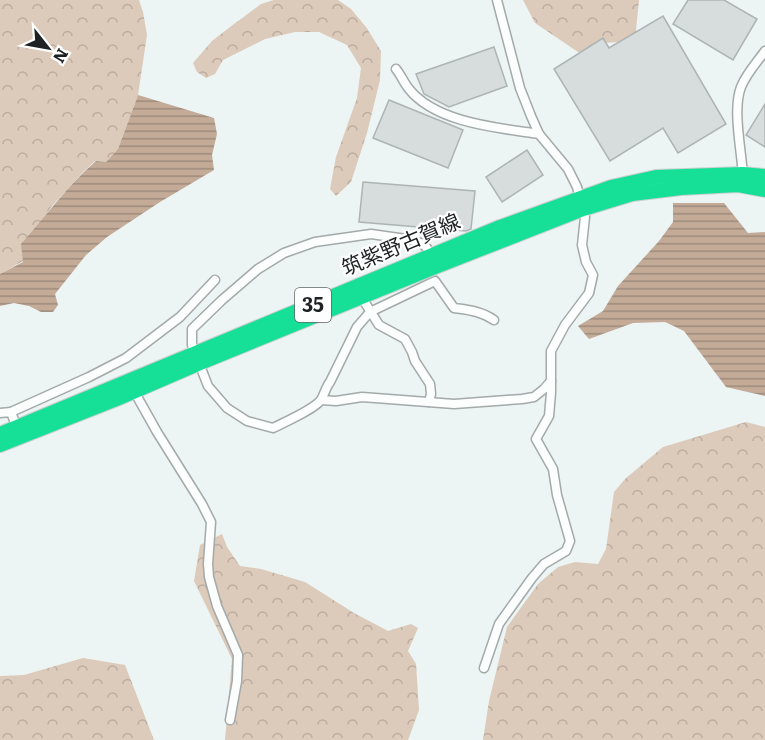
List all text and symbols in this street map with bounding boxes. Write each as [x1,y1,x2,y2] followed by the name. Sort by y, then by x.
[18,18,78,78] north arrow
[48,44,75,68] text: N
[336,204,464,282] street label: 筑紫野古賀線
[295,288,331,322] road number: 35

